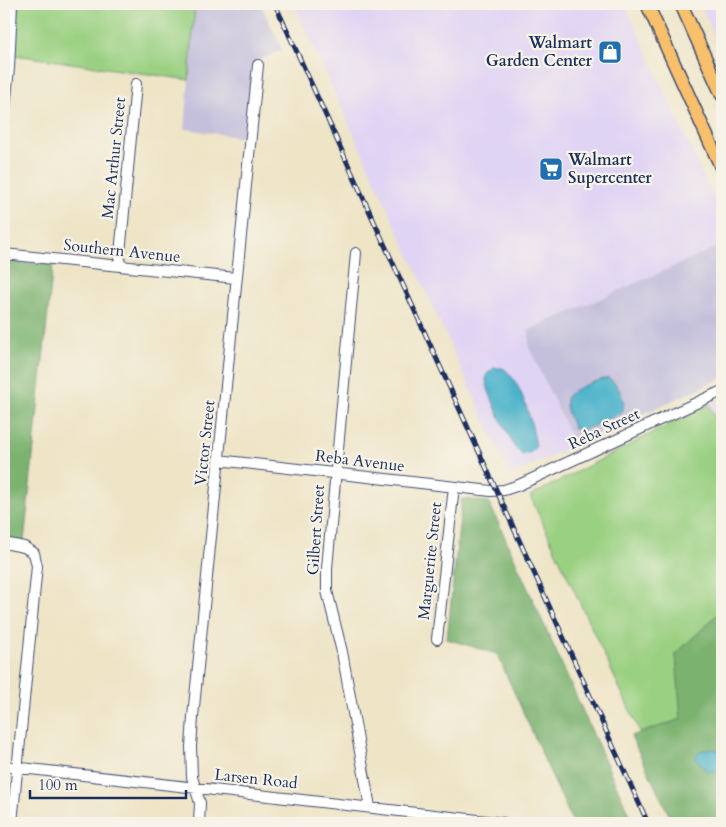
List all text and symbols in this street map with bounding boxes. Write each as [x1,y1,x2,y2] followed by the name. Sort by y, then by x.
[486,32,593,72] place label: Walmart Garden Center
[597,39,623,65] shop icon: Walmart Garden Center
[97,96,131,220] street label: Mac Arthur Street
[567,149,652,189] place label: Walmart Supercenter
[538,156,564,182] supermarket icon: Walmart Supercenter
[62,234,182,268] street label: Southern Avenue
[190,399,220,487] street label: Victor Street
[565,403,643,455] street label: Reba Street
[314,445,406,477] street label: Reba Avenue
[302,484,330,576] street label: Gilbert Street
[413,501,447,621] street label: Marguerite Street
[213,764,299,794] street label: Larsen Road
[30,767,186,799] scale bar
[38,775,78,795] text: 100 m

